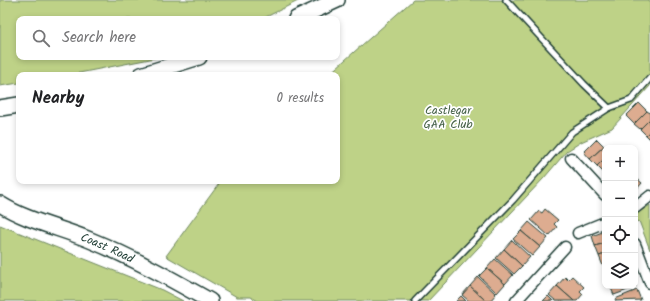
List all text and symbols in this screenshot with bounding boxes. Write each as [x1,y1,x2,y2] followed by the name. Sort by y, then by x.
[16,16,340,60] search box
[62,26,136,50] text: Search here
[30,27,52,49] icon: search
[32,85,84,112] text: Nearby
[277,88,324,109] text: 0 results
[424,101,473,134] park label: Castlegar GAA Club
[602,145,638,289] map controls
[602,145,638,181] button: +
[602,181,638,217] button: −
[602,217,638,253] button: locate
[78,228,138,269] street label: Coast Road
[602,253,638,289] button: layers

